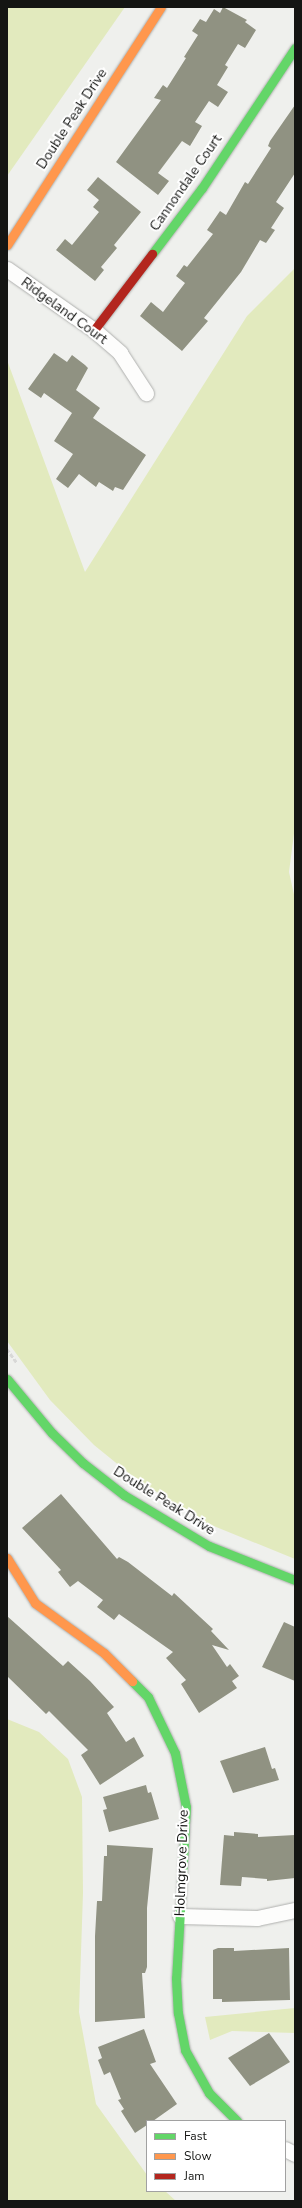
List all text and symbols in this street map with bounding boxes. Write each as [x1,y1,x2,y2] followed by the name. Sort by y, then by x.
[33,66,111,172] street label: Double Peak Drive
[146,132,226,234] street label: Cannondale Court
[18,274,110,348] street label: Ridgeland Court
[110,1463,218,1539] street label: Double Peak Drive
[172,1809,192,1917] street label: Holmgrove Drive
[146,2120,286,2192] legend
[184,2128,207,2144] text: Fast
[184,2148,212,2164] text: Slow
[184,2168,205,2184] text: Jam

